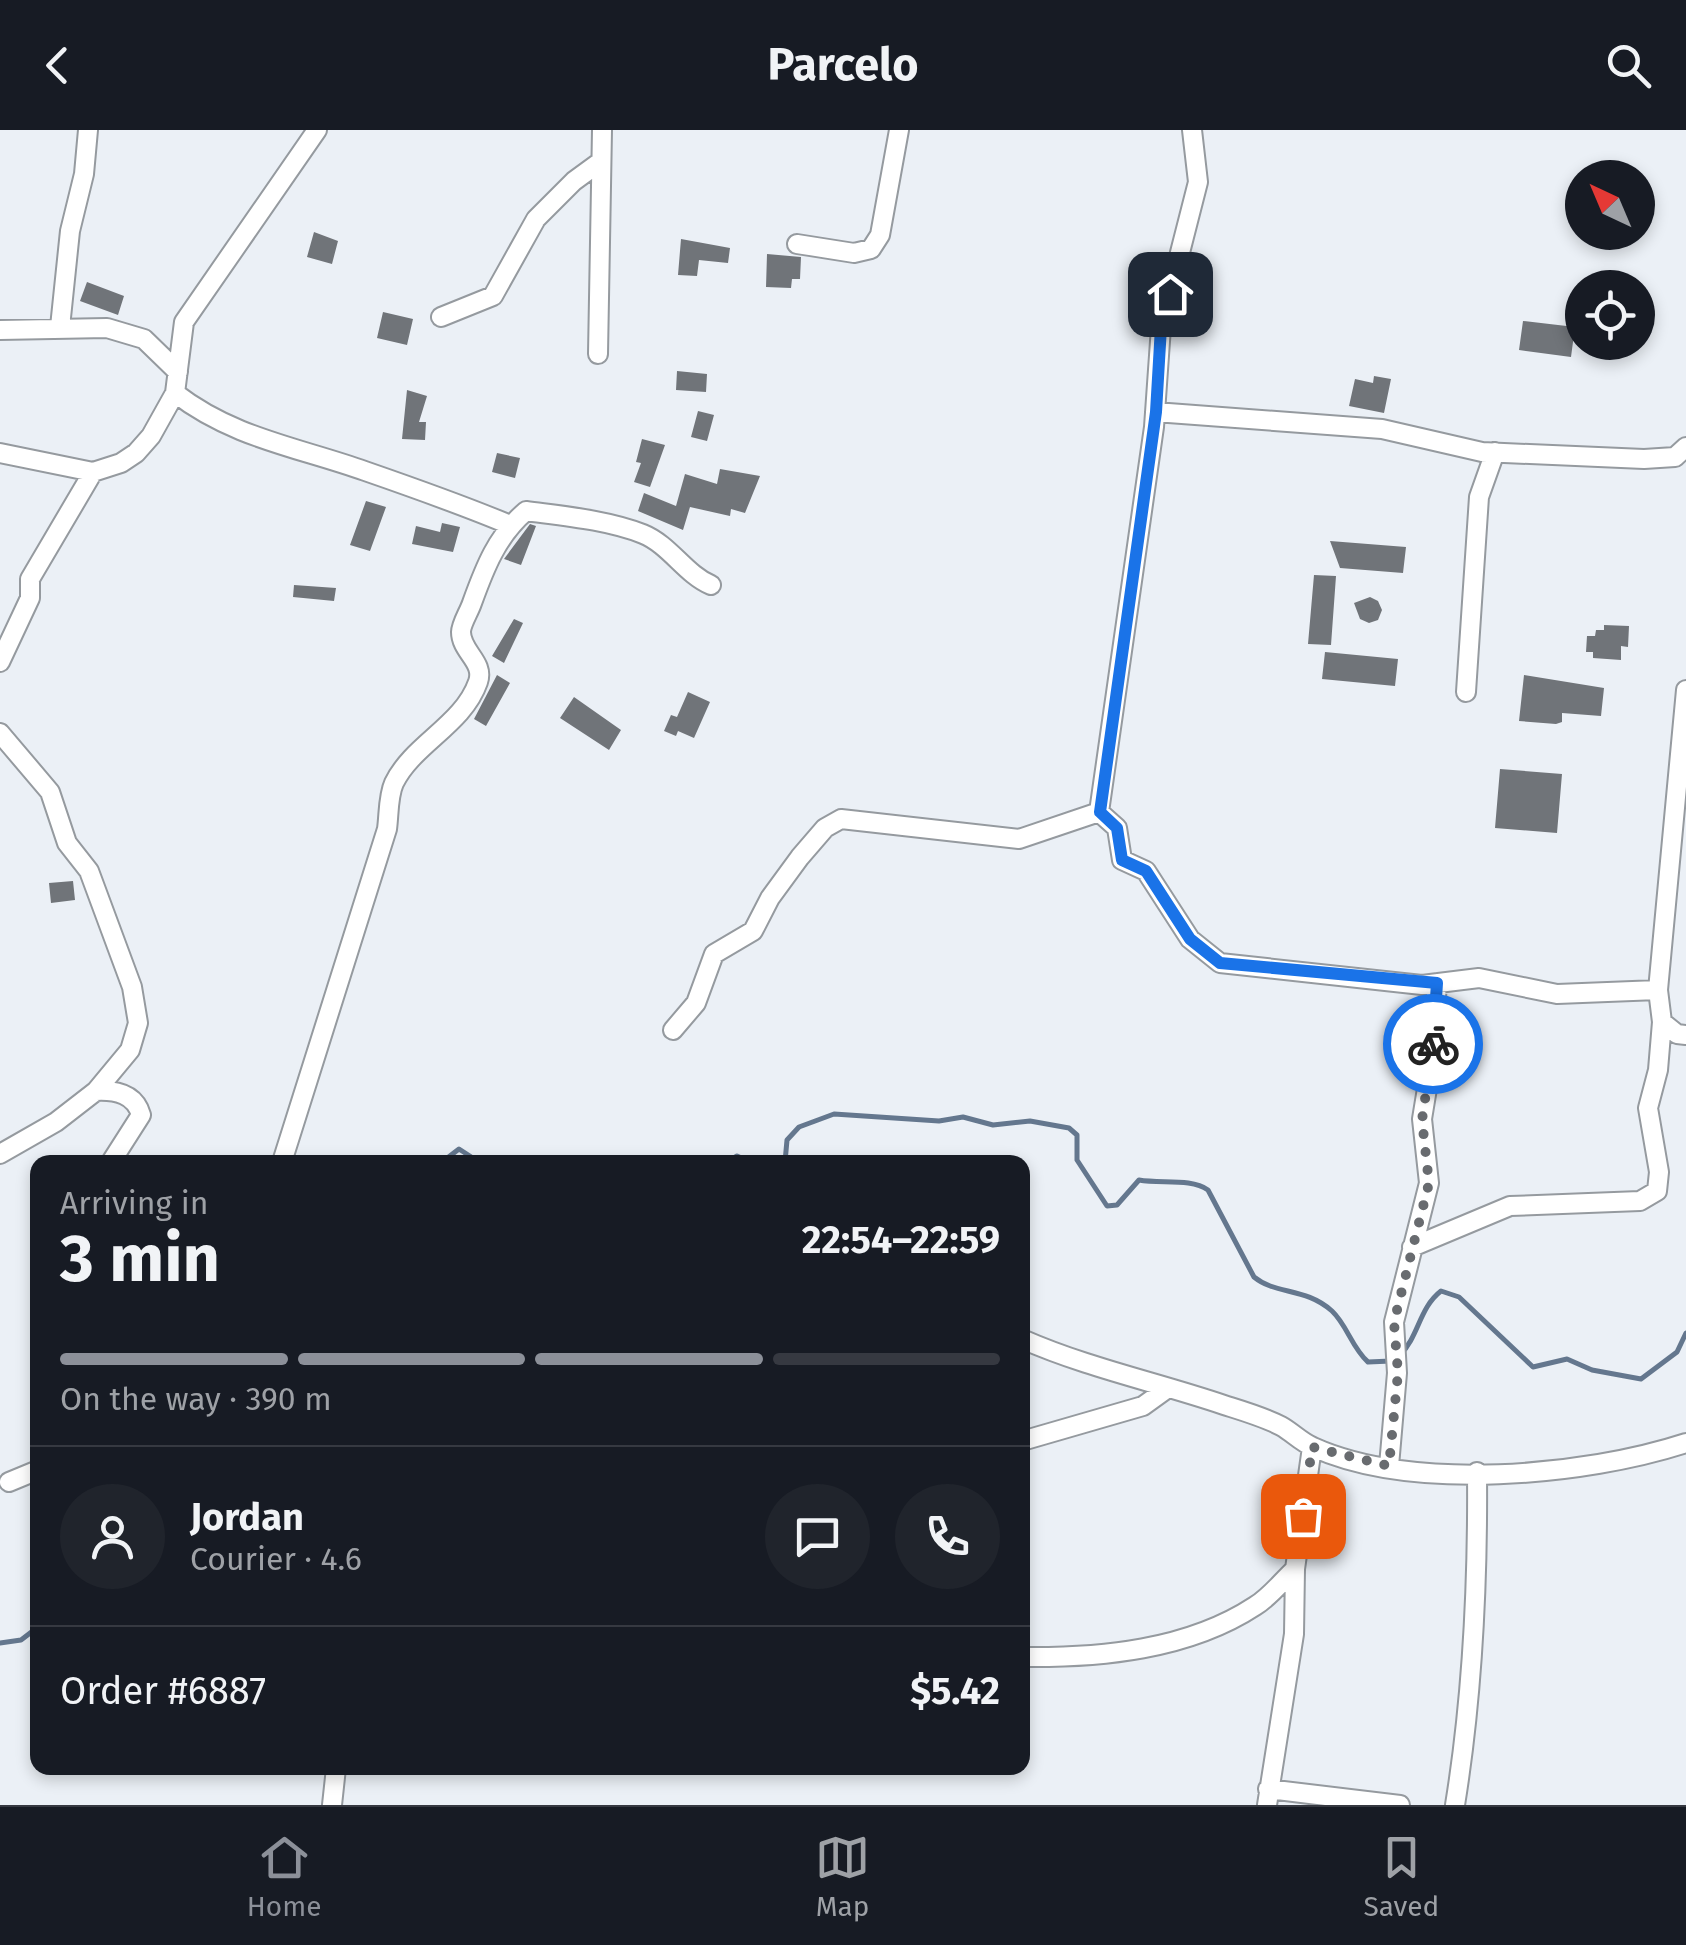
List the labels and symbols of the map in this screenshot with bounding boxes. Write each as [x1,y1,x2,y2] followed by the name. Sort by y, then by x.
[1565,160,1655,250] north arrow
[1128,252,1213,337] pin
[1383,994,1483,1094] courier
[1261,1474,1346,1559] pin

